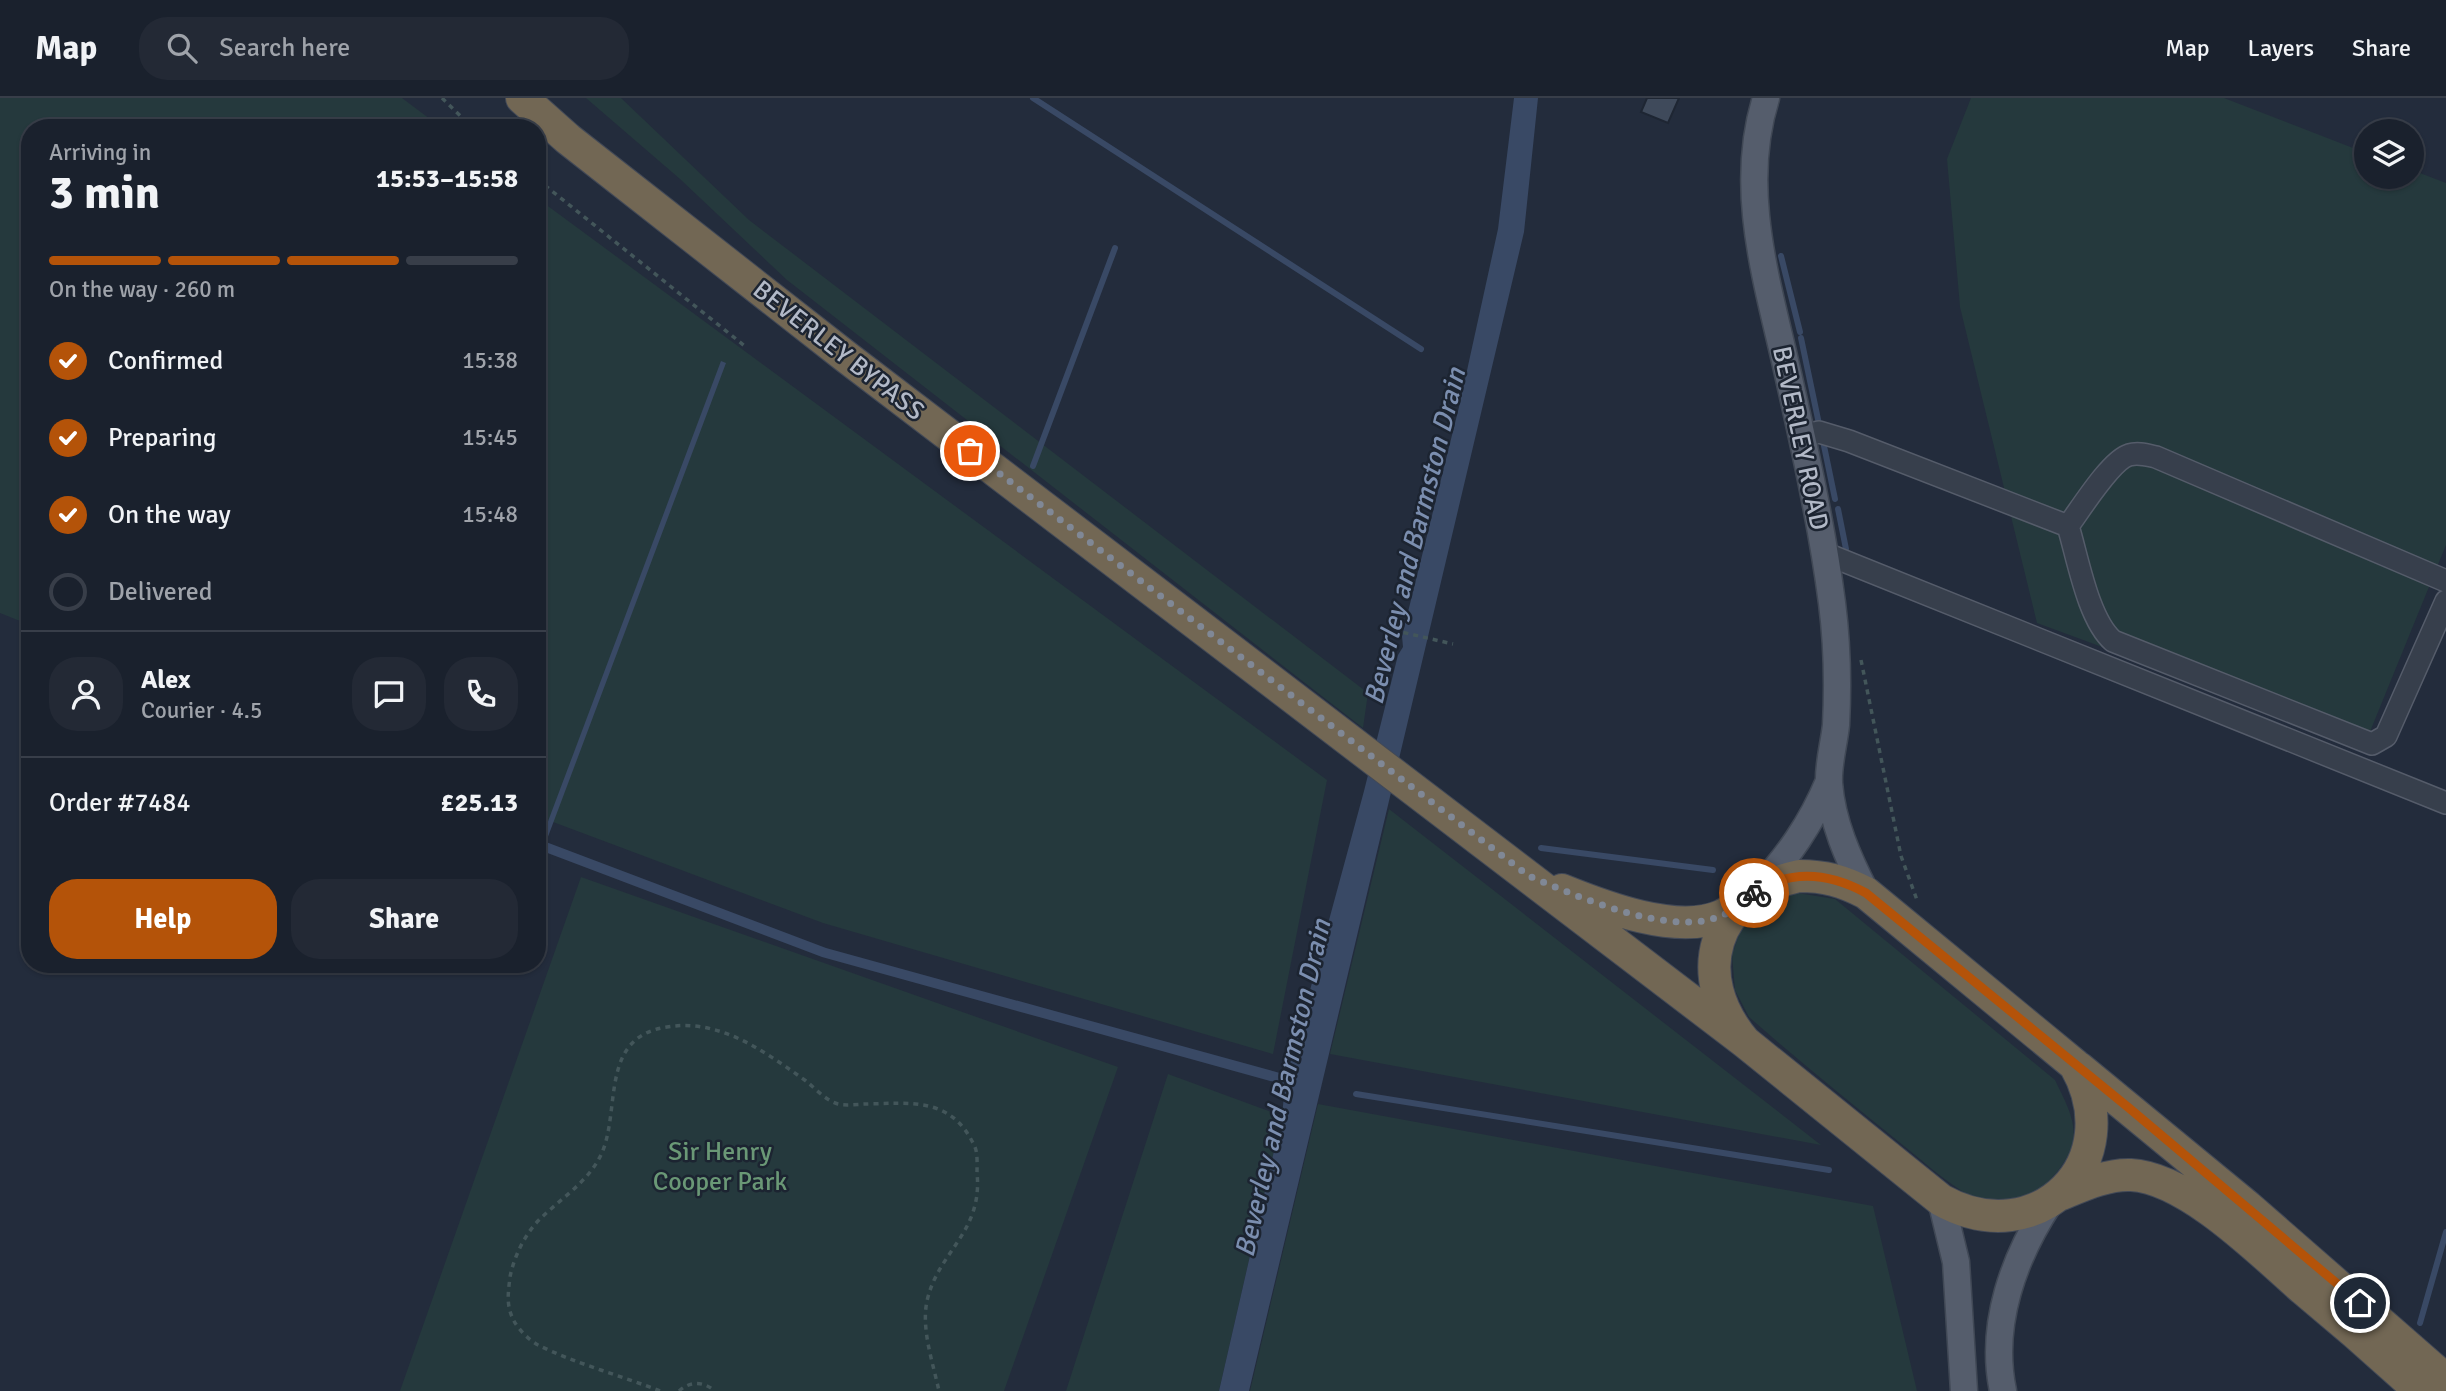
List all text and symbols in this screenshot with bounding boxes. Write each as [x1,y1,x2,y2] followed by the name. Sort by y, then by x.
[139,17,629,80] search box
[35,28,97,69] text: Map
[163,29,201,67] icon: search
[219,32,350,64] text: Search here
[2165,33,2210,63] text: Map
[2248,33,2314,63] text: Layers
[2352,33,2411,63] text: Share
[2354,119,2424,189] map controls
[2354,119,2424,189] button: layers
[49,138,151,167] text: Arriving in
[376,163,518,195] text: 15:53–15:58
[49,165,160,221] text: 3 min
[746,274,930,428] street label: BEVERLEY BYPASS
[49,275,235,304] text: On the way · 260 m
[49,342,87,380] icon: check
[1765,343,1835,533] street label: BEVERLEY ROAD
[108,345,223,377] text: Confirmed
[462,346,518,375] text: 15:38
[1357,364,1473,708] water label: Beverley and Barmston Drain
[49,419,87,457] icon: check
[940,421,1000,481] pin
[108,422,216,454] text: Preparing
[462,423,518,452] text: 15:45
[951,432,989,470] icon: bag
[49,496,87,534] icon: check
[108,499,231,531] text: On the way
[462,500,518,529] text: 15:48
[108,576,213,608] text: Delivered
[49,657,123,731] button: person
[352,657,426,731] button: chat
[444,657,518,731] button: phone
[141,664,191,696] text: Alex
[141,696,262,725] text: Courier · 4.5
[49,787,190,819] text: Order #7484
[440,787,518,819] text: £25.13
[1719,858,1789,928] courier
[1735,874,1773,912] icon: bike
[49,879,277,959] button: Help
[291,879,518,959] button: Share
[1228,915,1339,1260] water label: Beverley and Barmston Drain
[653,1136,787,1198] park label: Sir Henry Cooper Park
[2330,1273,2390,1333] pin
[2341,1284,2379,1322] icon: home

